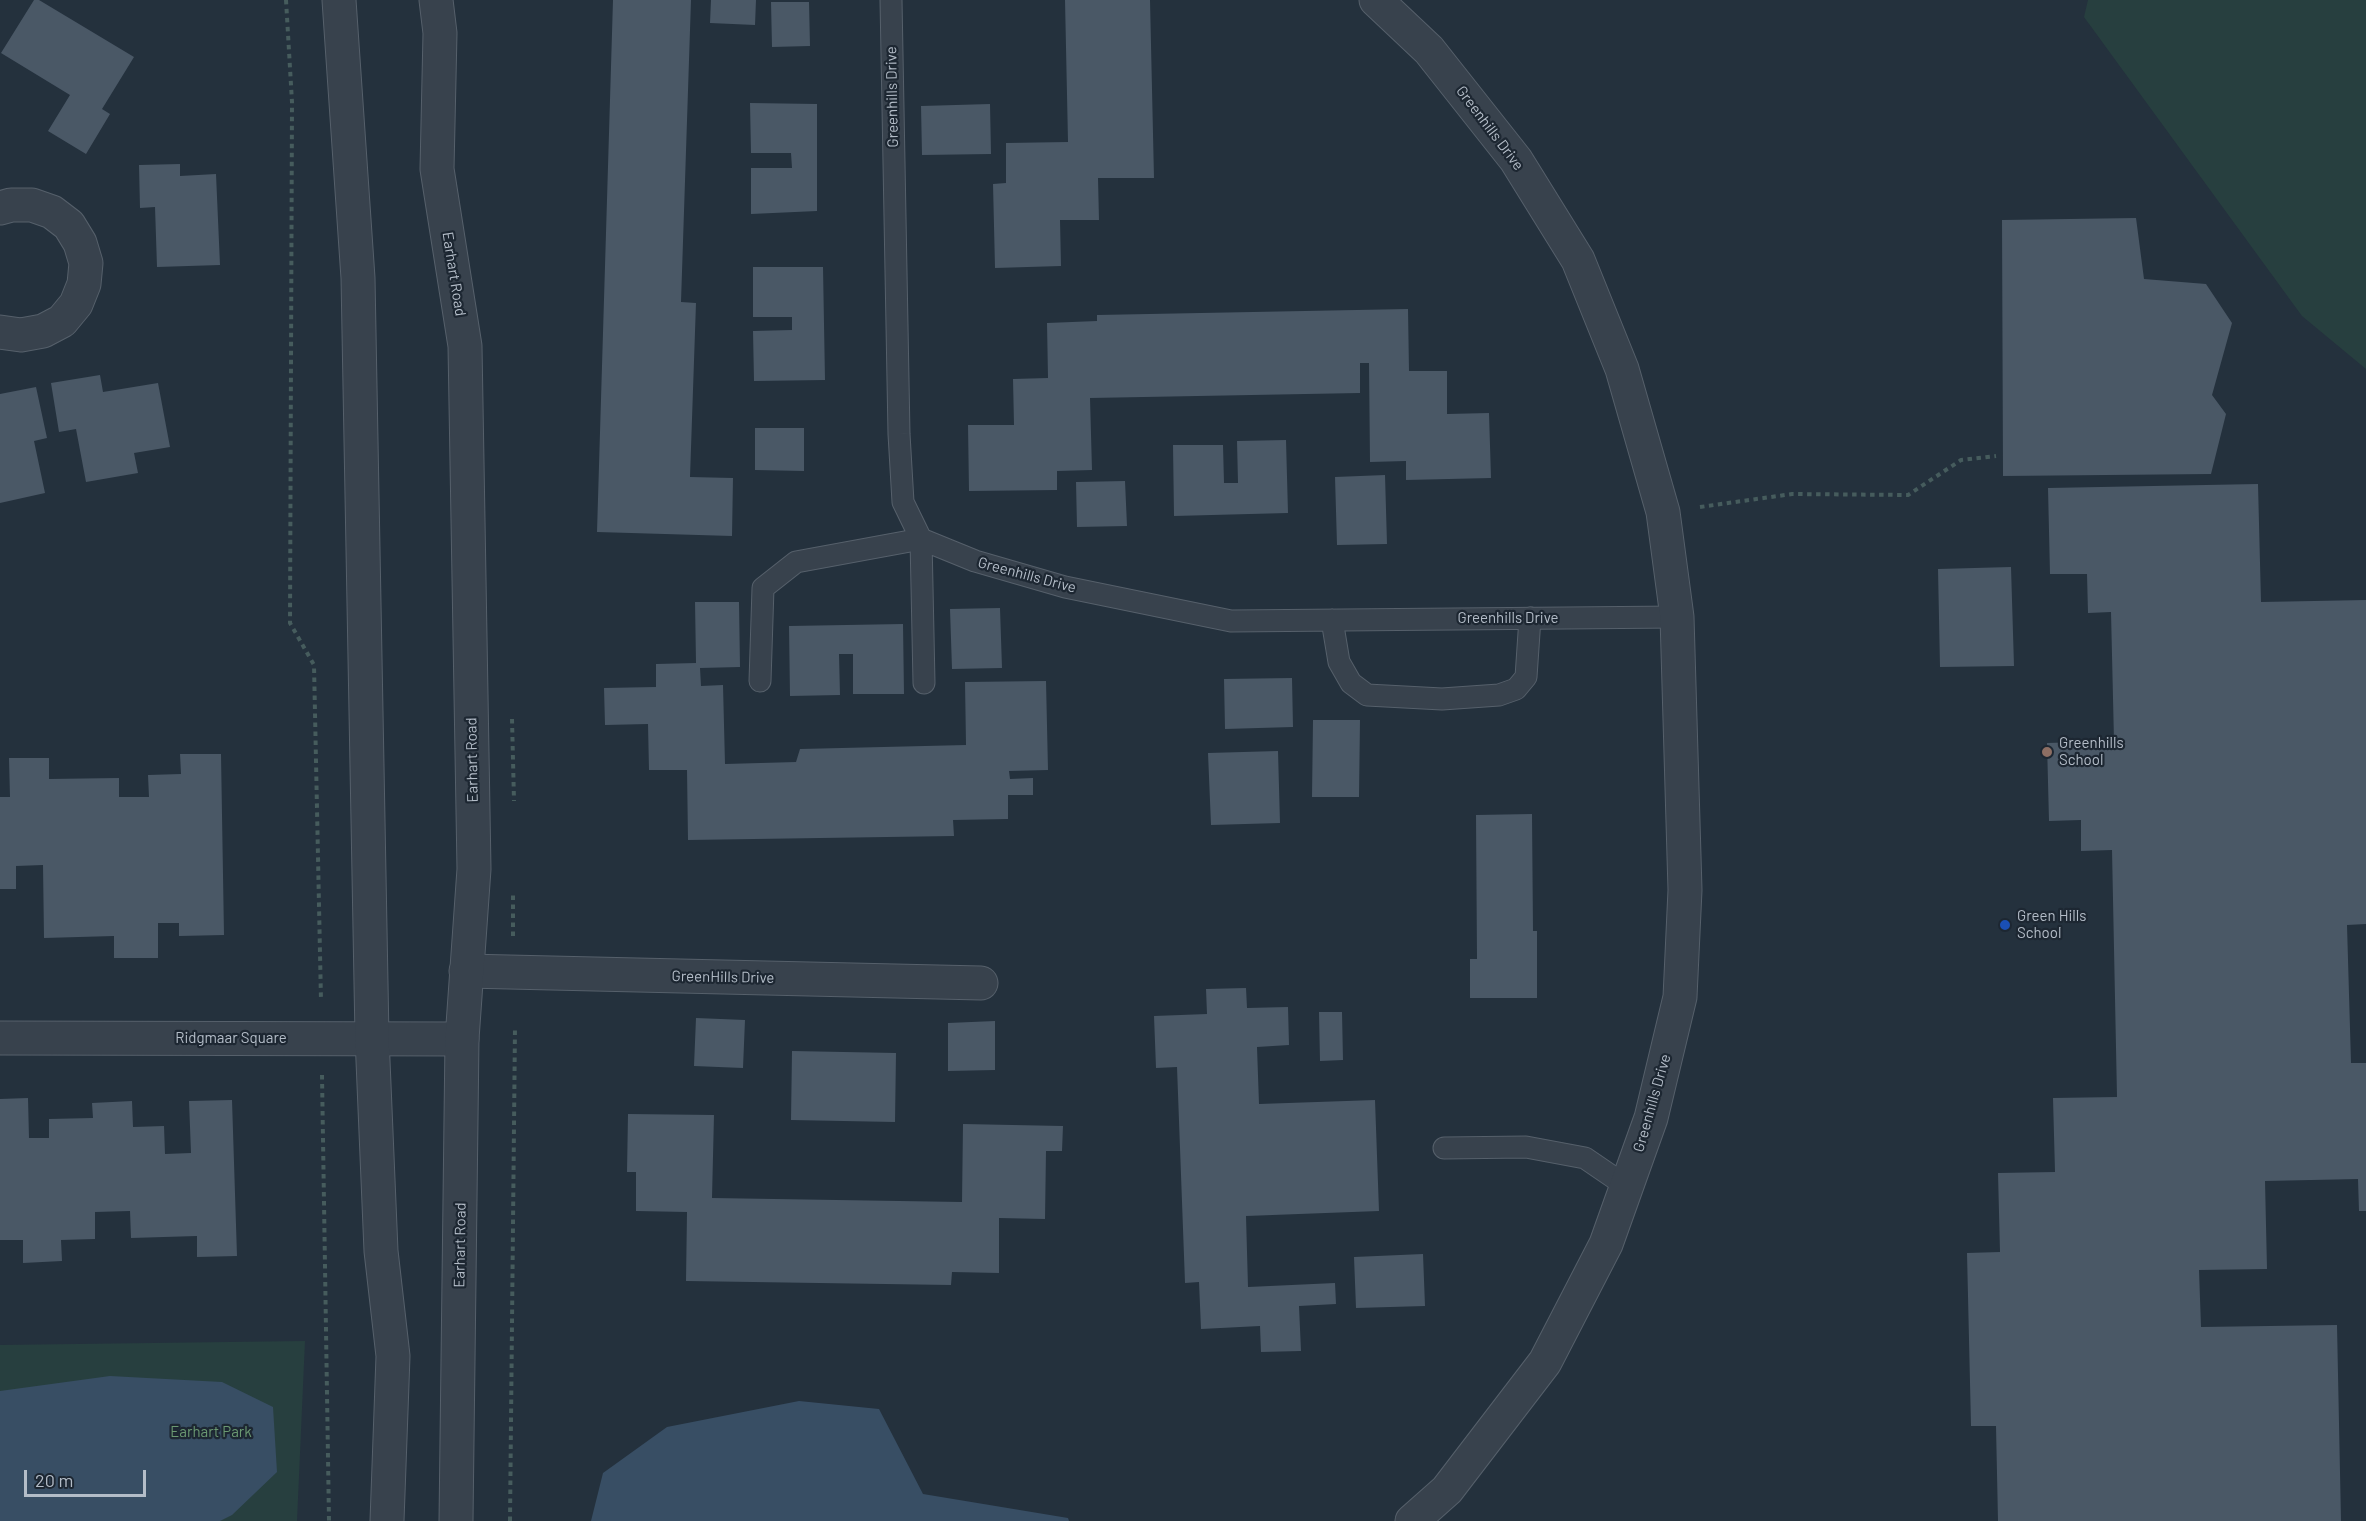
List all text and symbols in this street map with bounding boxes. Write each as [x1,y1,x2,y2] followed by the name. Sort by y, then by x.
[882,46,902,148] street label: Greenhills Drive
[1452,82,1528,174] street label: Greenhills Drive
[438,230,470,318] street label: Earhart Road
[976,553,1078,597] street label: Greenhills Drive
[1457,609,1559,627] street label: Greenhills Drive
[462,717,482,803] street label: Earhart Road
[2059,734,2124,769] place label: Greenhills School
[2040,745,2054,759] marker: Greenhills School
[2017,907,2086,942] place label: Green Hills School
[1998,918,2012,932] marker: Green Hills School
[671,967,775,987] street label: GreenHills Drive
[175,1029,287,1047] street label: Ridgmaar Square
[1629,1052,1675,1154] street label: Greenhills Drive
[450,1202,470,1288] street label: Earhart Road
[170,1423,252,1441] park label: Earhart Park
[27,1458,148,1496] scale bar
[35,1469,73,1491] text: 20 m

